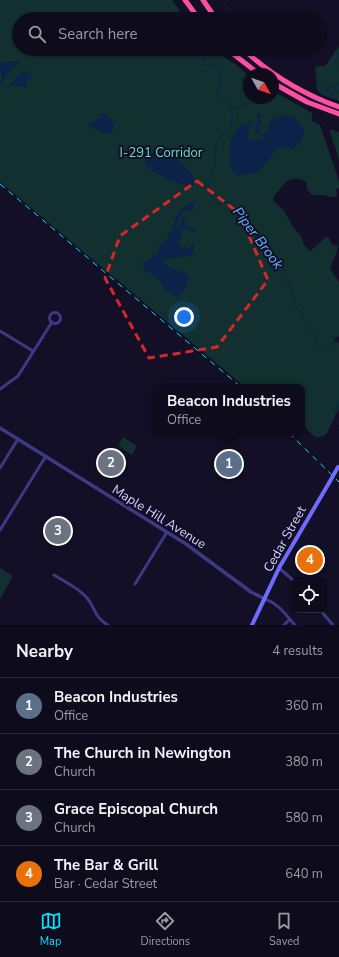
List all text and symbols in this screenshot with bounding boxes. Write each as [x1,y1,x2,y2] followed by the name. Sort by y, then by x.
[12,12,327,56] search box
[26,23,48,45] icon: search
[58,24,138,44] text: Search here
[243,68,279,104] north arrow
[120,144,203,162] park label: I-291 Corridor
[228,203,288,274] water label: Piper Brook
[174,307,194,327] your location
[153,384,305,436] popup
[167,391,291,411] text: Beacon Industries
[167,411,201,429] text: Office
[98,448,124,478] pin: 2
[216,449,242,479] pin: 1
[109,481,210,553] street label: Maple Hill Avenue
[259,502,311,575] street label: Cedar Street
[45,516,71,546] pin: 3
[297,545,323,575] pin: 4
[291,577,327,613] map controls
[291,577,327,613] button: locate
[16,640,73,663] text: Nearby
[272,642,323,660] text: 4 results
[54,687,178,707] text: Beacon Industries
[25,697,33,715] text: 1
[285,697,323,715] text: 360 m
[54,707,88,725] text: Office
[54,743,231,763] text: The Church in Newington
[25,753,33,771] text: 2
[285,753,323,771] text: 380 m
[54,763,95,781] text: Church
[54,799,218,819] text: Grace Episcopal Church
[25,809,33,827] text: 3
[285,809,323,827] text: 580 m
[54,819,95,837] text: Church
[54,855,158,875] text: The Bar & Grill
[25,865,33,883] text: 4
[285,865,323,883] text: 640 m
[54,875,157,893] text: Bar · Cedar Street
[40,910,62,949] tab: Map
[141,910,190,949] tab: Directions
[269,910,299,949] tab: Saved

